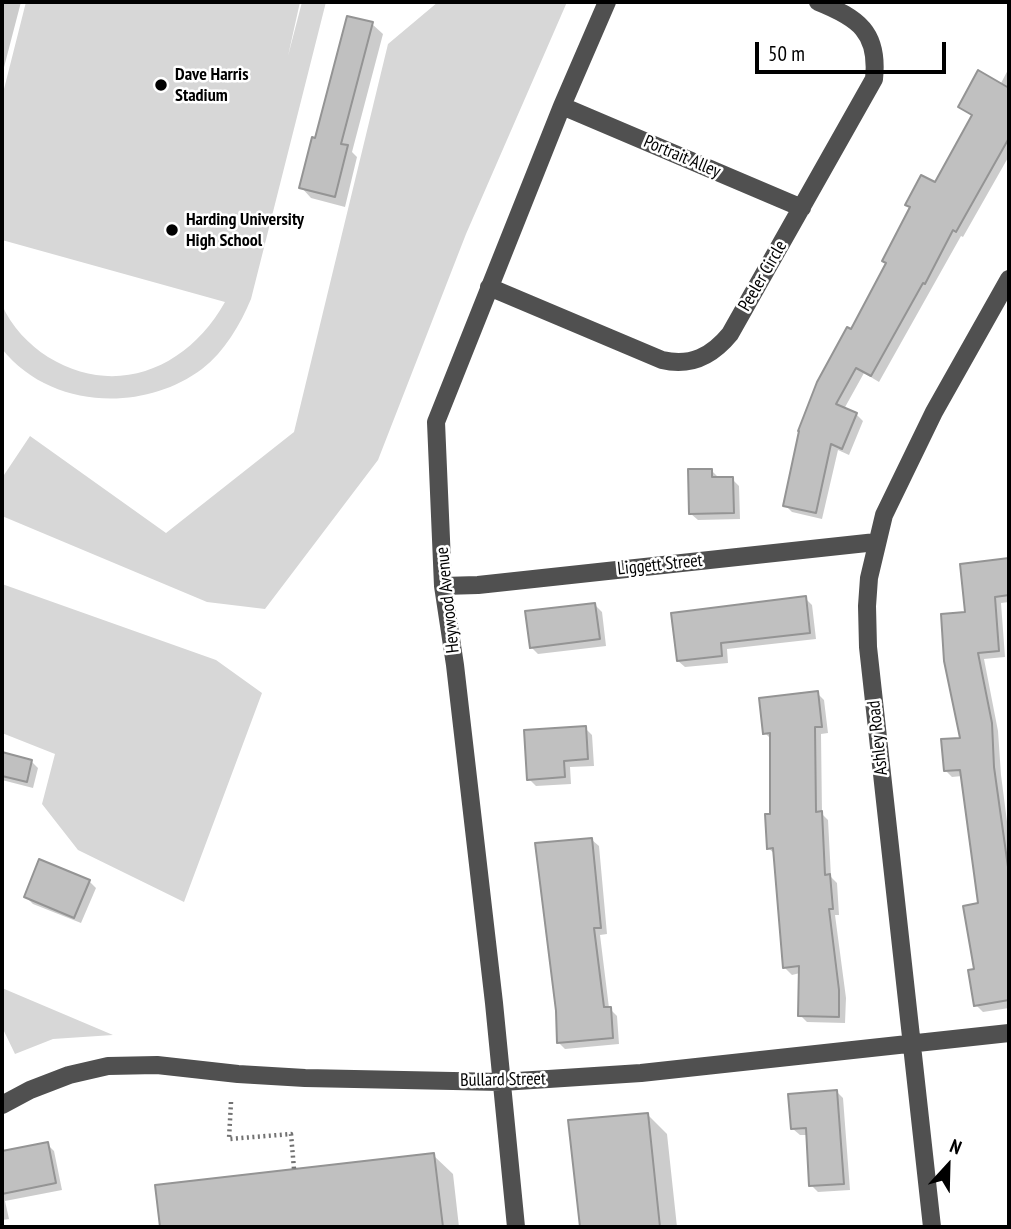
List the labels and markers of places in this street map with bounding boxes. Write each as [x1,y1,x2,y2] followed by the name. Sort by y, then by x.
[175,64,248,106] place label: Dave Harris Stadium
[153,77,169,93] marker: Dave Harris Stadium
[186,209,304,252] place label: Harding University High School
[164,222,180,238] marker: Harding University High School

